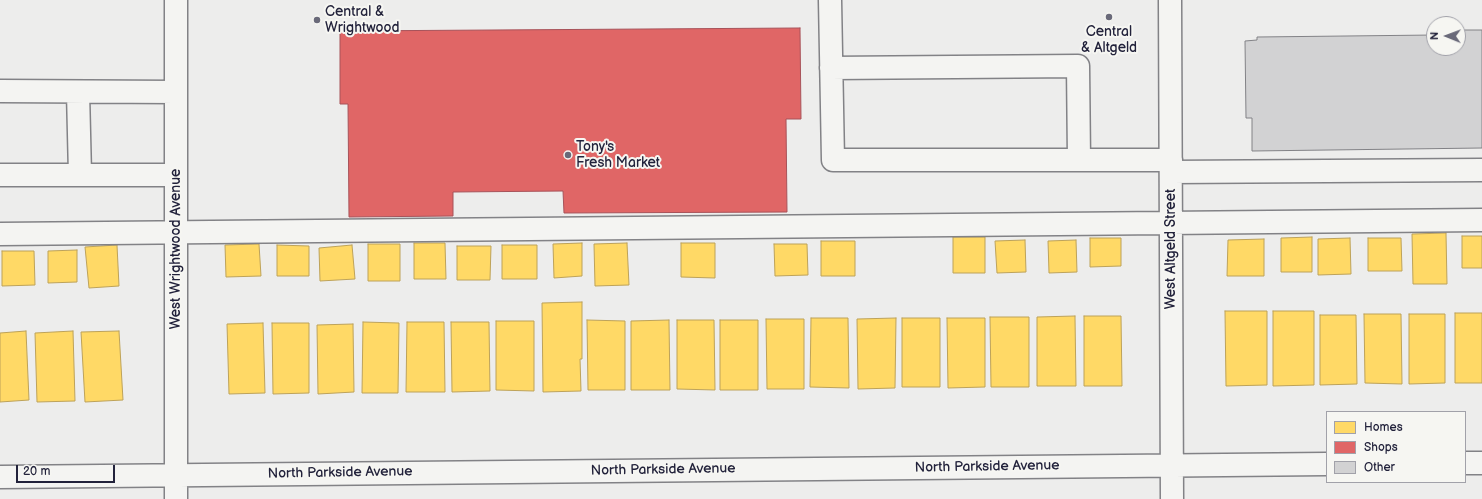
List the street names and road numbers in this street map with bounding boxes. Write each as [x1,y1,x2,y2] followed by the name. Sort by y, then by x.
[168,169,184,329] street label: West Wrightwood Avenue
[1163,189,1179,309] street label: West Altgeld Street
[914,457,1060,477] street label: North Parkside Avenue
[590,460,736,480] street label: North Parkside Avenue
[267,463,413,483] street label: North Parkside Avenue

